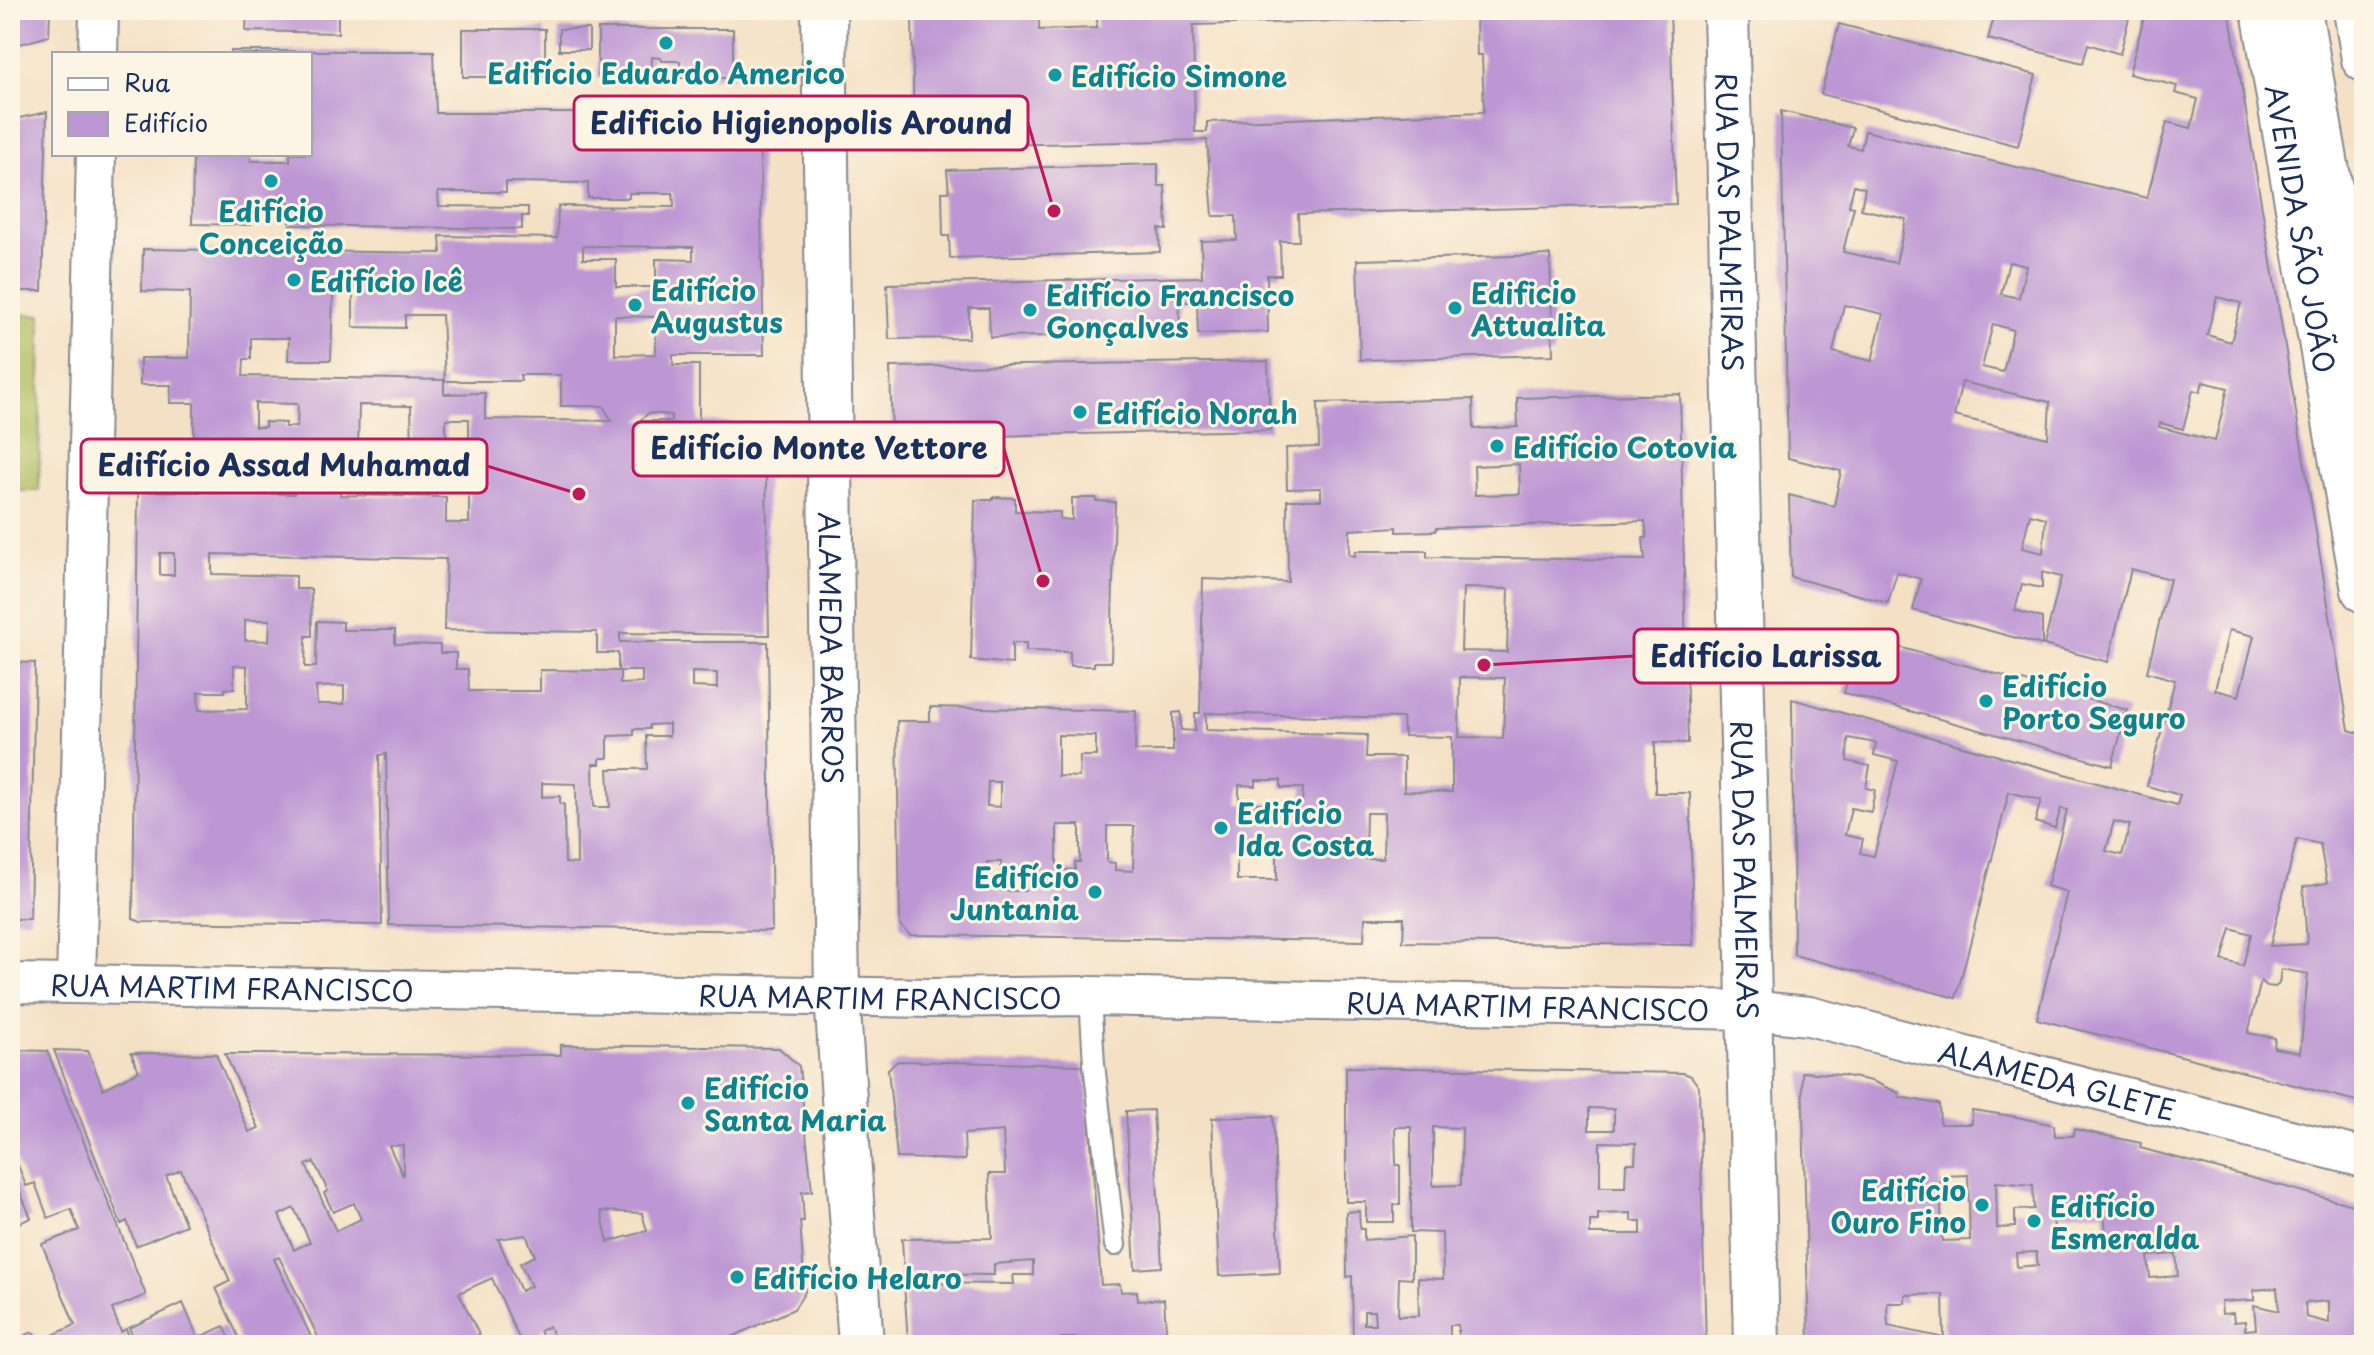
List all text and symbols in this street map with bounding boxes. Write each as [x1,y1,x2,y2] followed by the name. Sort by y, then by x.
[657,34,675,52] marker: Edifício Eduardo Americo
[487,51,845,94] place label: Edifício Eduardo Americo
[52,52,312,156] legend
[1071,54,1287,97] place label: Edifício Simone
[124,64,170,100] text: Rua
[1046,66,1064,84] marker: Edifício Simone
[1706,72,1756,372] street label: RUA DAS PALMEIRAS
[2256,81,2348,376] street label: AVENIDA SÃO JOÃO
[574,96,1028,150] callout: Edificio Higienopolis Around
[590,99,1012,144] text: Edificio Higienopolis Around
[124,104,208,140] text: Edifício
[262,172,280,190] marker: Edifício Conceição
[199,189,343,264] place label: Edifício Conceição
[310,259,463,302] place label: Edifício Icê
[651,268,783,343] place label: Edifício Augustus
[285,271,303,289] marker: Edifício Icê
[1470,271,1606,346] place label: Edificio Attualita
[1046,273,1294,348] place label: Edifício Francisco Gonçalves
[626,296,644,314] marker: Edifício Augustus
[1446,299,1464,317] marker: Edificio Attualita
[1021,301,1039,319] marker: Edifício Francisco Gonçalves
[1096,391,1298,434] place label: Edifício Norah
[1071,403,1089,421] marker: Edifício Norah
[633,422,1004,476] callout: Edifício Monte Vettore
[650,424,988,469] text: Edifício Monte Vettore
[1513,425,1738,468] place label: Edifício Cotovia
[1488,437,1506,455] marker: Edifício Cotovia
[81,439,487,493] callout: Edifício Assad Muhamad
[97,441,471,486] text: Edifício Assad Muhamad
[809,511,856,784] street label: ALAMEDA BARROS
[1634,629,1898,683] callout: Edifício Larissa
[1650,632,1882,677] text: Edifício Larissa
[2002,664,2186,739] place label: Edifício Porto Seguro
[1977,692,1995,710] marker: Edifício Porto Seguro
[1721,720,1771,1020] street label: RUA DAS PALMEIRAS
[1237,791,1374,866] place label: Edifício Ida Costa
[1212,819,1230,837] marker: Edifício Ida Costa
[950,855,1079,930] place label: Edifício Juntania
[1086,883,1104,901] marker: Edifício Juntania
[50,962,414,1011] street label: RUA MARTIM FRANCISCO
[698,973,1062,1020] street label: RUA MARTIM FRANCISCO
[1346,980,1710,1031] street label: RUA MARTIM FRANCISCO
[1934,1029,2181,1131] street label: ALAMEDA GLETE
[704,1066,887,1141] place label: Edifício Santa Maria
[679,1094,697,1112] marker: Edifício Santa Maria
[1830,1168,1966,1243] place label: Edifício Ouro Fino
[2050,1184,2199,1259] place label: Edifício Esmeralda
[1973,1196,1991,1214] marker: Edifício Ouro Fino
[2025,1212,2043,1230] marker: Edifício Esmeralda
[753,1256,961,1299] place label: Edifício Helaro
[728,1268,746,1286] marker: Edifício Helaro

